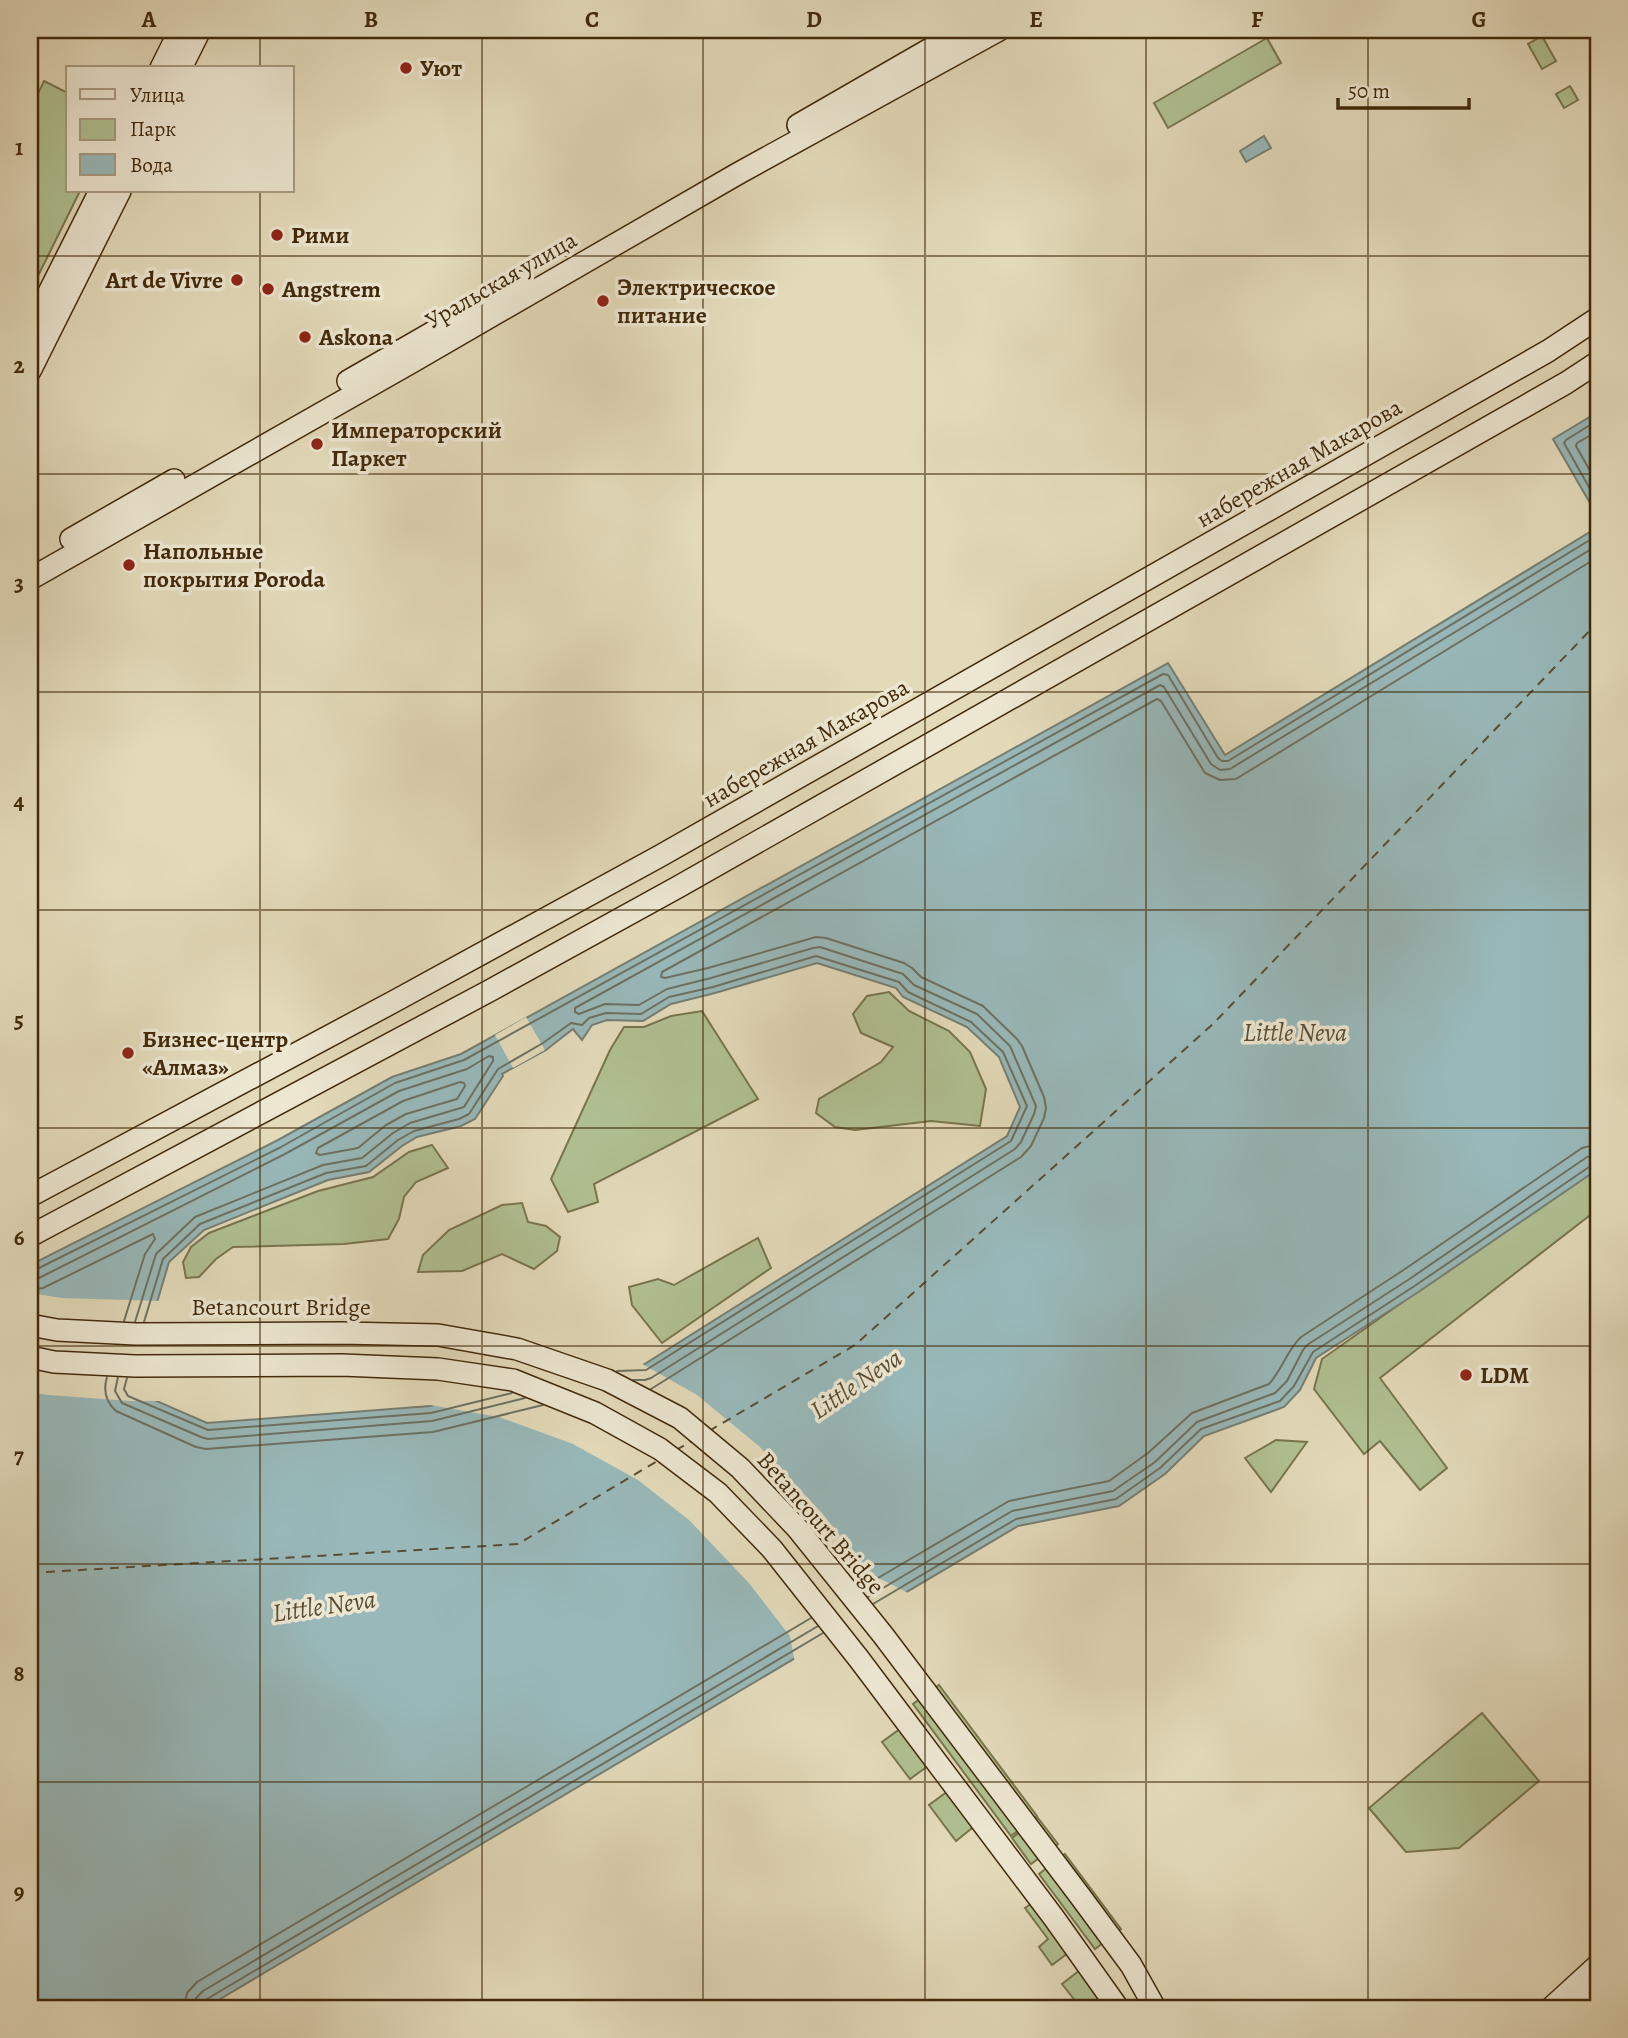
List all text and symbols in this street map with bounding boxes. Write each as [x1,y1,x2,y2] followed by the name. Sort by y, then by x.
[141,4,157,35] text: A
[364,4,378,35] text: B
[585,4,599,35] text: C
[806,4,822,35] text: D
[1029,4,1043,35] text: E
[1251,4,1264,35] text: F
[1471,4,1487,35] text: G
[420,52,462,84] place label: Уют
[398,60,414,76] marker: Уют
[66,66,294,192] legend
[1338,66,1469,110] scale bar
[1348,77,1390,105] text: 50 m
[130,81,185,109] text: Улица
[130,115,176,143] text: Парк
[15,132,23,163] text: 1
[130,151,173,179] text: Вода
[291,219,349,251] place label: Рими
[419,224,583,336] street label: Уральская улица
[269,227,285,243] marker: Рими
[105,264,223,296] place label: Art de Vivre
[617,271,776,331] place label: Электрическое питание
[229,272,245,288] marker: Art de Vivre
[281,273,381,305] place label: Angstrem
[260,281,276,297] marker: Angstrem
[595,293,611,309] marker: Электрическое питание
[318,321,394,353] place label: Askona
[297,329,313,345] marker: Askona
[13,350,25,381] text: 2
[1190,391,1408,535] street label: набережная Макарова
[331,414,502,474] place label: Императорский Паркет
[309,436,325,452] marker: Императорский Паркет
[143,535,325,595] place label: Напольные покрытия Poroda
[121,557,137,573] marker: Напольные покрытия Poroda
[14,568,24,599] text: 3
[697,671,915,815] street label: набережная Макарова
[14,786,25,817] text: 4
[14,1004,24,1035] text: 5
[1243,1015,1347,1050] water label: Little Neva
[142,1023,288,1083] place label: Бизнес-центр «Алмаз»
[120,1045,136,1061] marker: Бизнес-центр «Алмаз»
[14,1222,25,1253] text: 6
[191,1291,371,1323] street label: Betancourt Bridge
[803,1340,909,1428] water label: Little Neva
[1480,1359,1529,1391] place label: LDM
[1458,1367,1474,1383] marker: LDM
[14,1440,24,1471] text: 7
[750,1445,892,1601] street label: Betancourt Bridge
[270,1581,378,1631] water label: Little Neva
[13,1658,25,1689] text: 8
[14,1876,24,1907] text: 9

